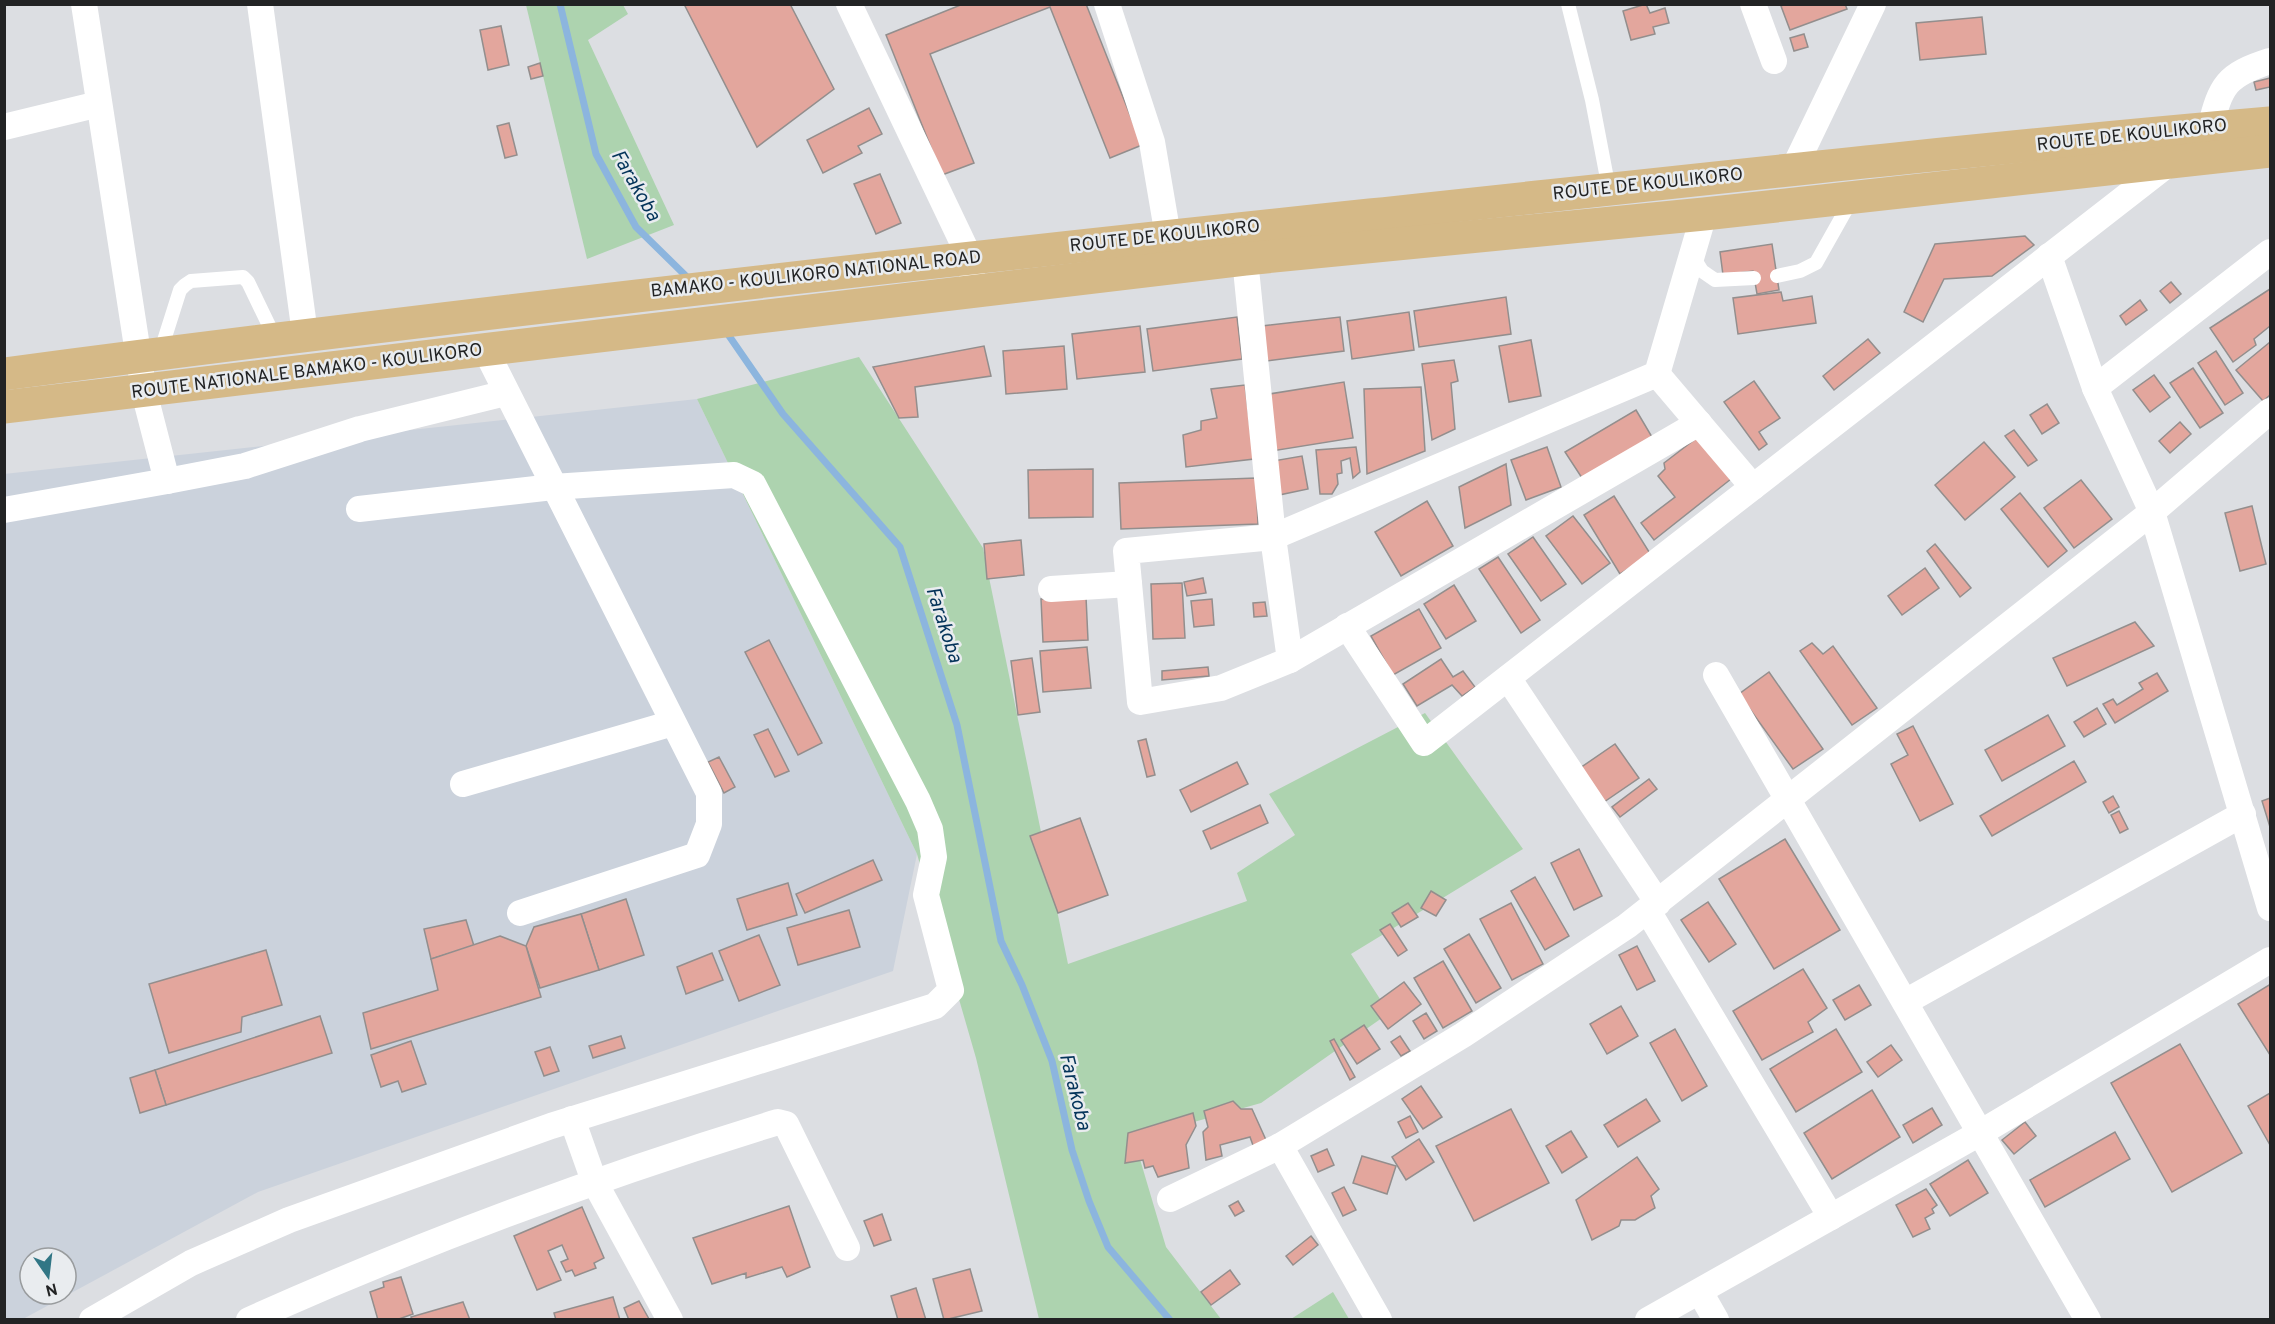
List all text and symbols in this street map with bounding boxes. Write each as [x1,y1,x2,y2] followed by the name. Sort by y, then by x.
[2036,115,2228,157] street label: ROUTE DE KOULIKORO
[604,146,666,227] water label: Farakoba
[1552,164,1744,206] street label: ROUTE DE KOULIKORO
[1069,216,1261,258] street label: ROUTE DE KOULIKORO
[650,246,982,304] street label: BAMAKO - KOULIKORO NATIONAL ROAD
[130,339,484,405] street label: ROUTE NATIONALE BAMAKO - KOULIKORO
[919,584,968,667] water label: Farakoba
[1052,1051,1096,1134] water label: Farakoba
[18,1246,78,1306] north arrow
[43,1278,59,1300] text: N

